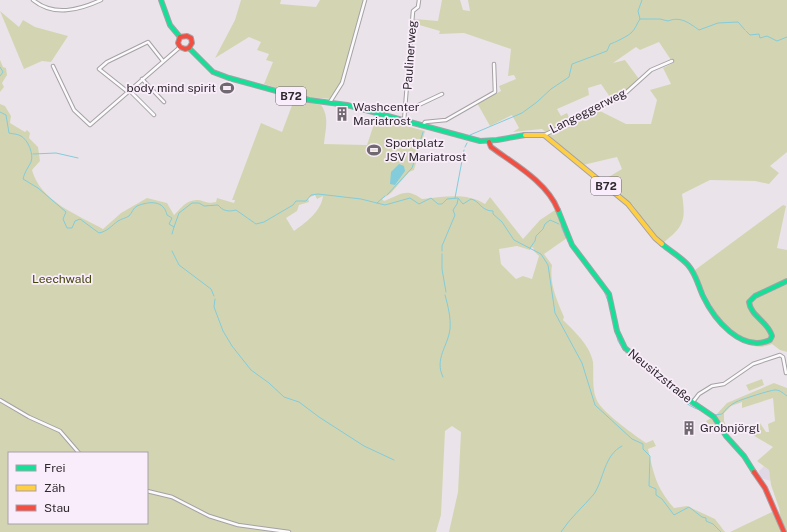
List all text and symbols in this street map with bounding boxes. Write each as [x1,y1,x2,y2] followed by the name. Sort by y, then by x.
[401,20,419,90] street label: Paulinerweg
[219,80,235,96] sports icon: body mind spirit
[127,81,216,95] place label: body mind spirit
[547,86,629,136] street label: Langeggerweg
[276,87,306,105] road number: B72
[353,100,420,128] place label: Washcenter Mariatrost
[334,106,350,122] building icon: Washcenter Mariatrost
[385,136,467,164] place label: Sportplatz JSV Mariatrost
[366,142,382,158] sports icon: Sportplatz JSV Mariatrost
[591,177,621,195] road number: B72
[32,272,92,286] park label: Leechwald
[625,346,695,406] street label: Neusitzstraße
[681,420,697,436] building icon: Grobnjörgl
[700,421,760,435] place label: Grobnjörgl
[8,452,148,524] legend
[44,461,66,475] text: Frei
[44,481,65,495] text: Zäh
[44,501,70,515] text: Stau

